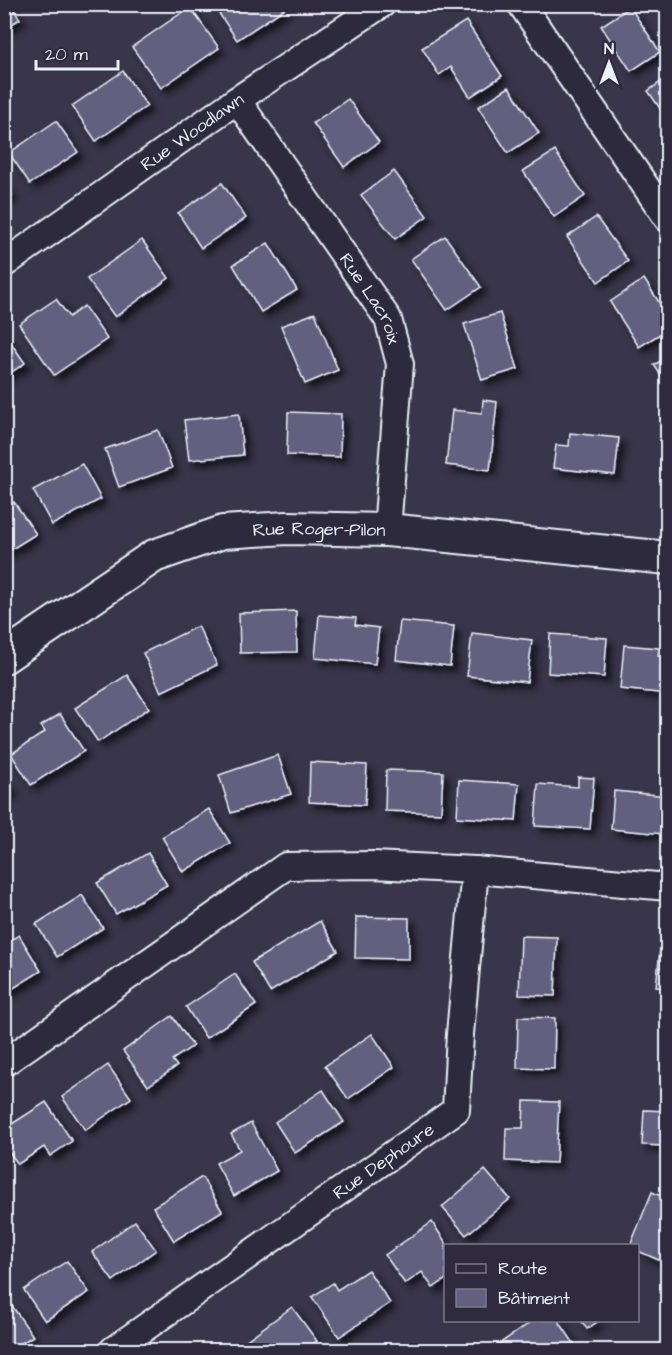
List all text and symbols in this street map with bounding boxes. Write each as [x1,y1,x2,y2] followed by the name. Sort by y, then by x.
[36,33,118,71] scale bar
[579,33,639,93] north arrow
[604,38,614,60] text: N
[45,42,88,67] text: 20 m
[136,87,249,177] street label: Rue Woodlawn
[333,248,406,348] street label: Rue Lacroix
[252,516,386,543] street label: Rue Roger-Pilon
[328,1117,439,1205] street label: Rue Dephoure
[444,1244,639,1322] legend
[498,1256,547,1281] text: Route
[498,1286,571,1311] text: Bâtiment

